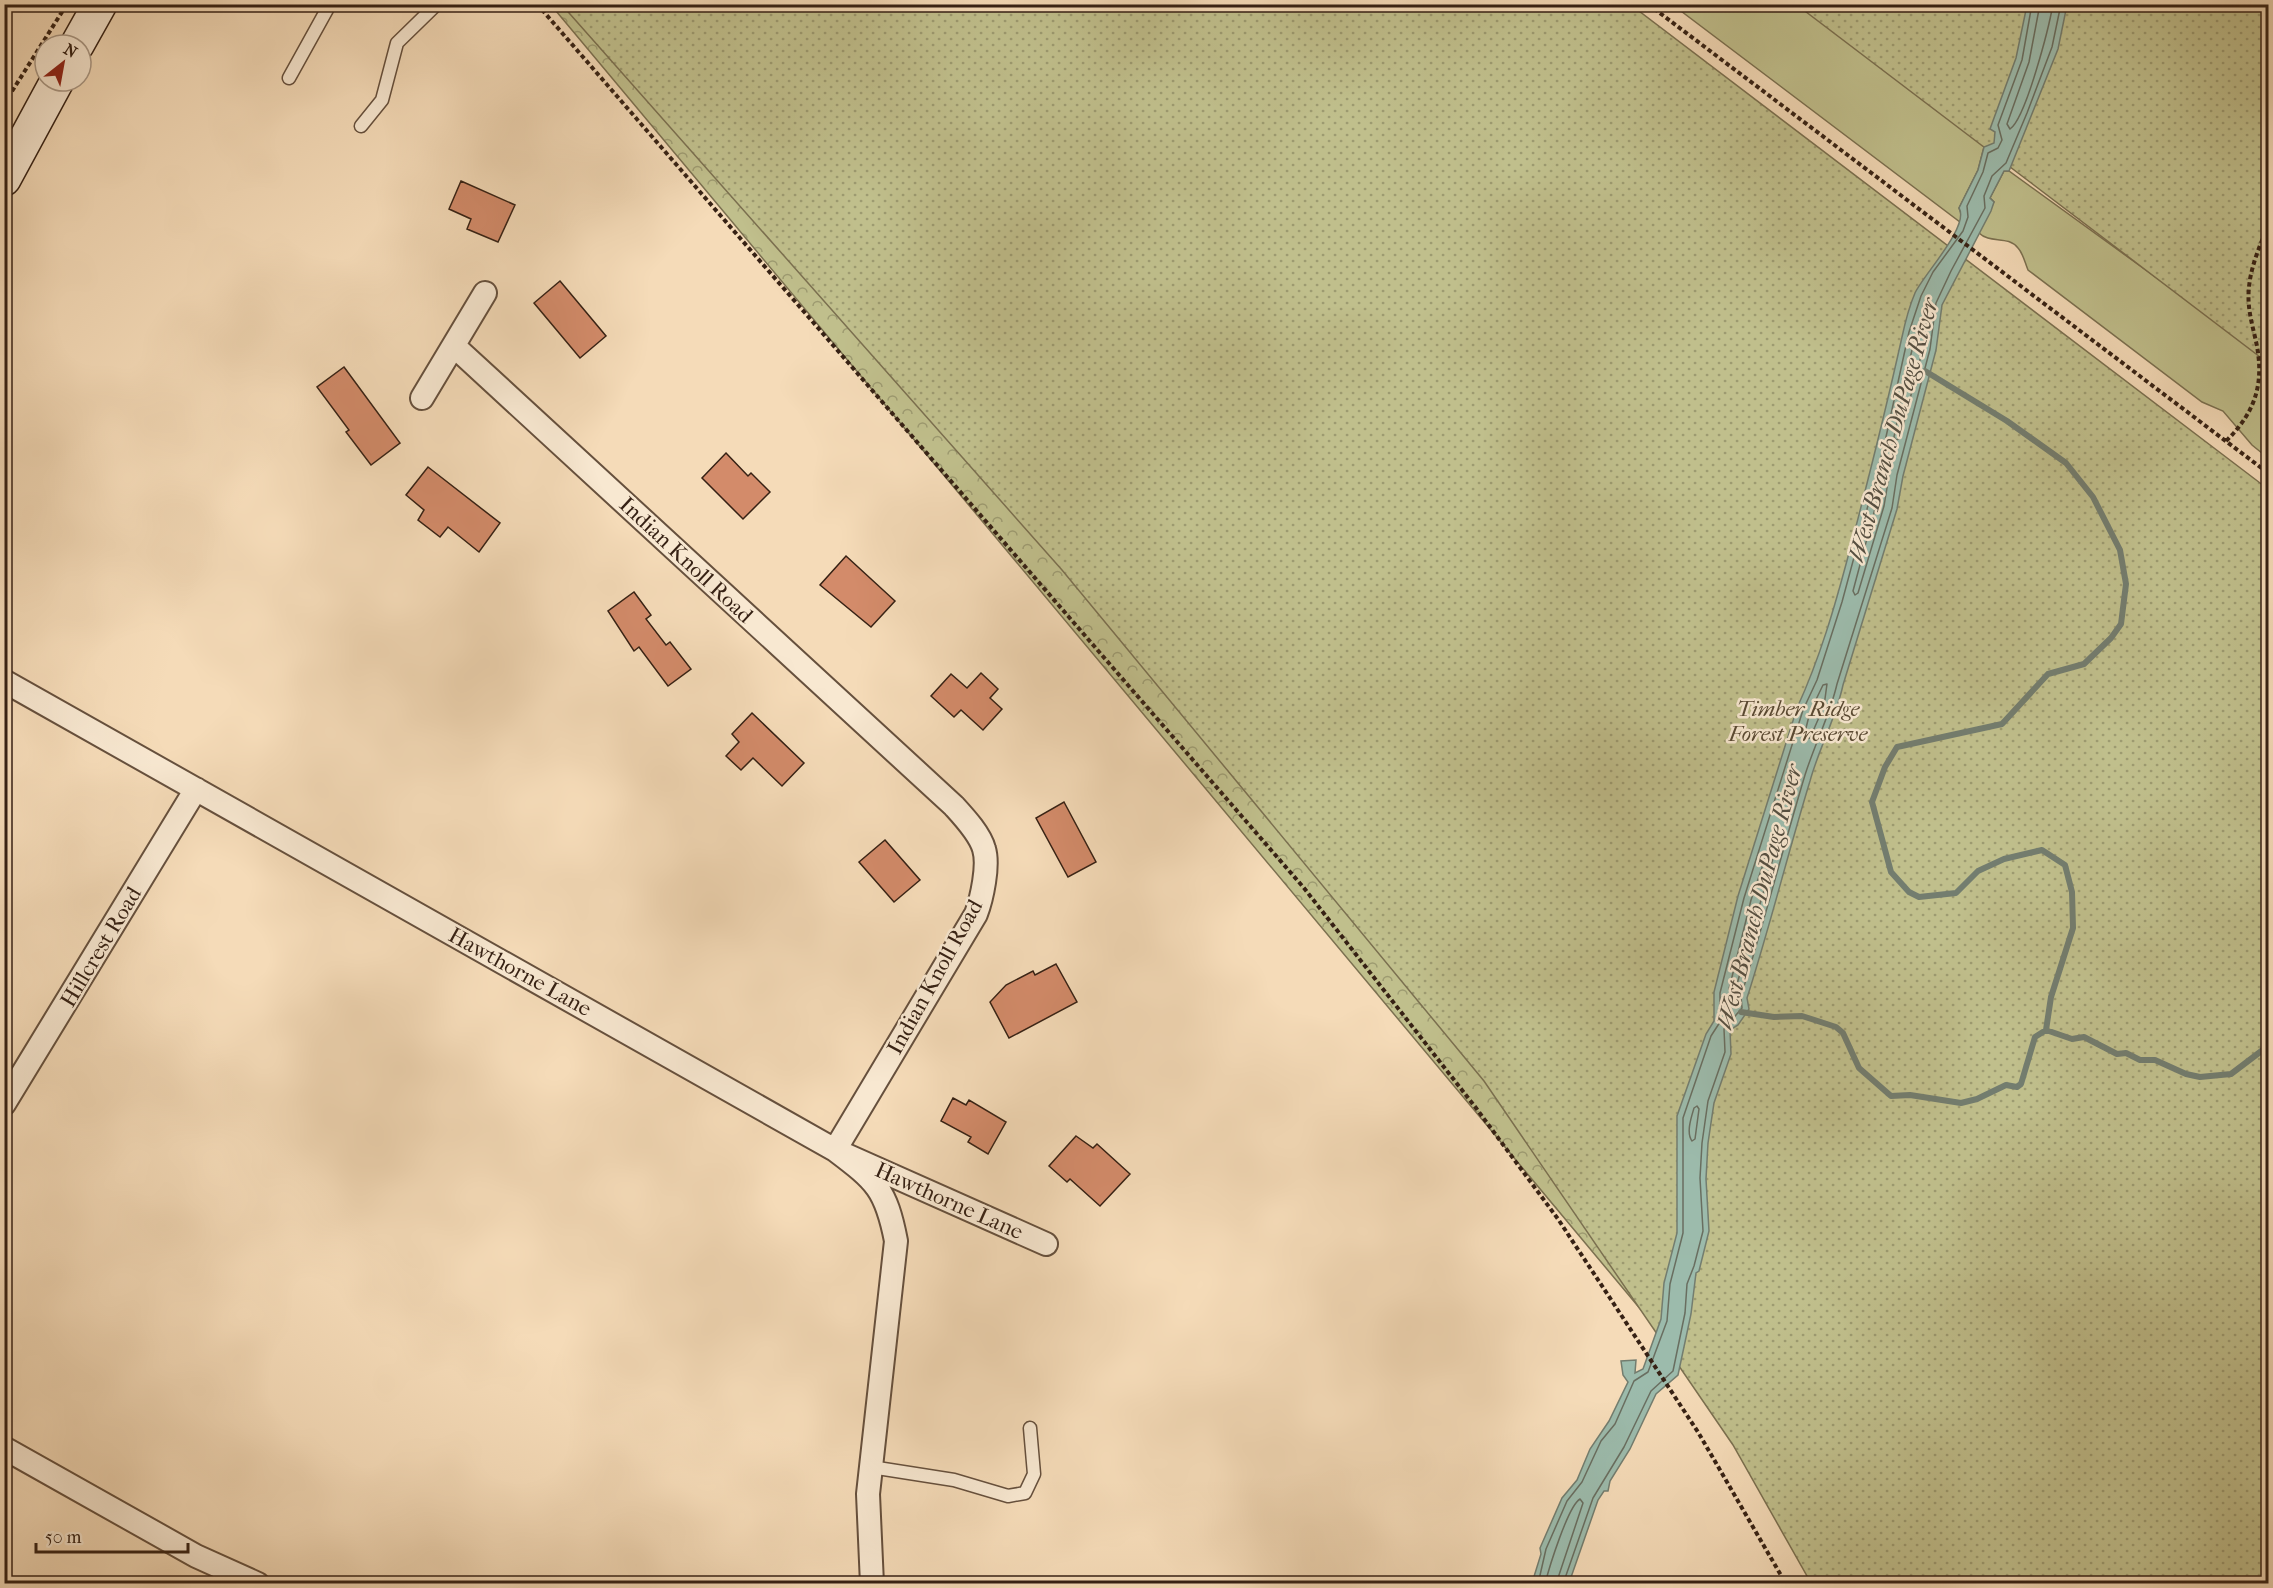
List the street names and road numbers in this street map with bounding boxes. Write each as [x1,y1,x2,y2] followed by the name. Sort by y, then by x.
[614,492,759,629] street label: Indian Knoll Road
[55,881,148,1012] street label: Hillcrest Road
[882,894,989,1059] street label: Indian Knoll Road
[444,922,596,1022] street label: Hawthorne Lane
[871,1157,1027,1245] street label: Hawthorne Lane

